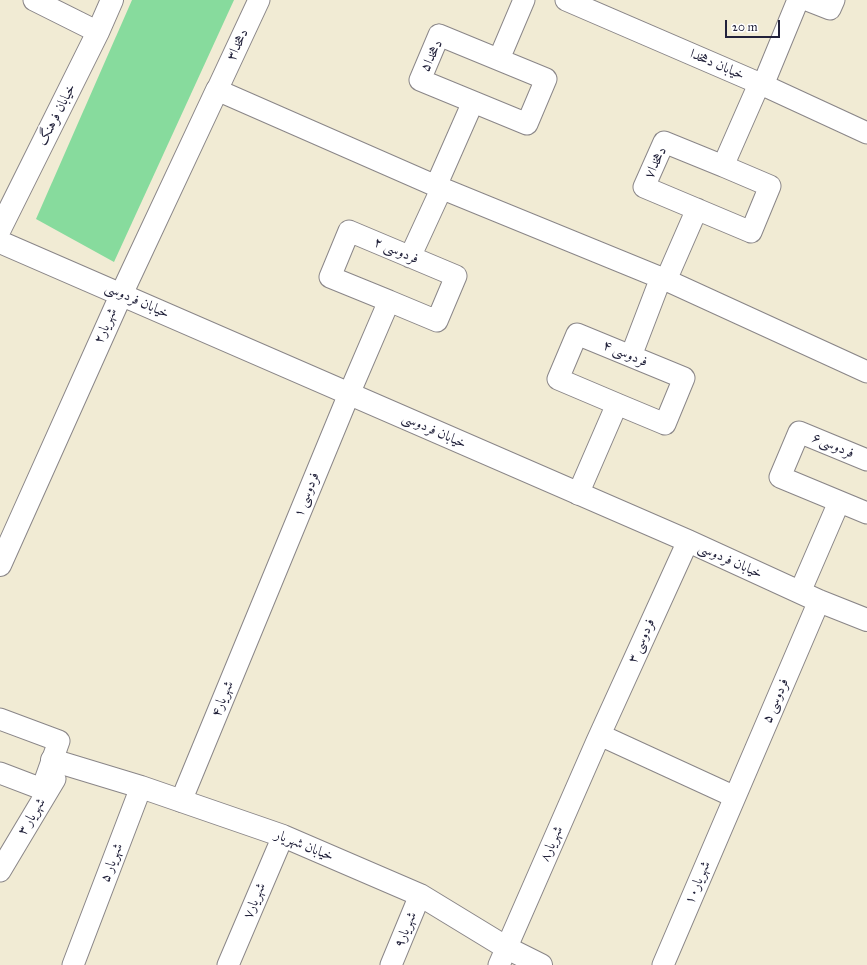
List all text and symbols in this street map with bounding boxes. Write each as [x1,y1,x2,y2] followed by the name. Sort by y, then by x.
[727,12,782,38] scale bar
[732,20,758,34] text: 20 m
[223,26,253,64] street label: دهخدا۳
[417,37,447,75] street label: دهخدا۵
[687,46,747,84] street label: خیابان دهخدا
[34,81,80,149] street label: خیابان فرهنگ
[641,144,671,182] street label: دهخدا۷
[371,234,421,268] street label: فردوسی ۲
[102,279,172,323] street label: خیابان فردوسی
[91,305,121,347] street label: شهریار۲
[600,337,650,371] street label: فردوسی ۴
[399,409,469,453] street label: خیابان فردوسی
[809,430,857,462] street label: فردوسی۶
[290,470,324,520] street label: فردوسی ۱
[695,539,765,583] street label: خیابان فردوسی
[625,616,659,666] street label: فردوسی ۳
[759,676,793,726] street label: فردوسی ۵
[208,679,238,719] street label: شهریار۴
[14,795,50,839] street label: شهریار ۳
[537,823,567,865] street label: شهریار۸
[272,827,336,865] street label: خیابان شهریار
[97,841,127,885] street label: شهریار ۵
[681,859,715,907] street label: شهریار۱۰
[240,881,270,921] street label: شهریار۷
[391,910,421,950] street label: شهریار۹

